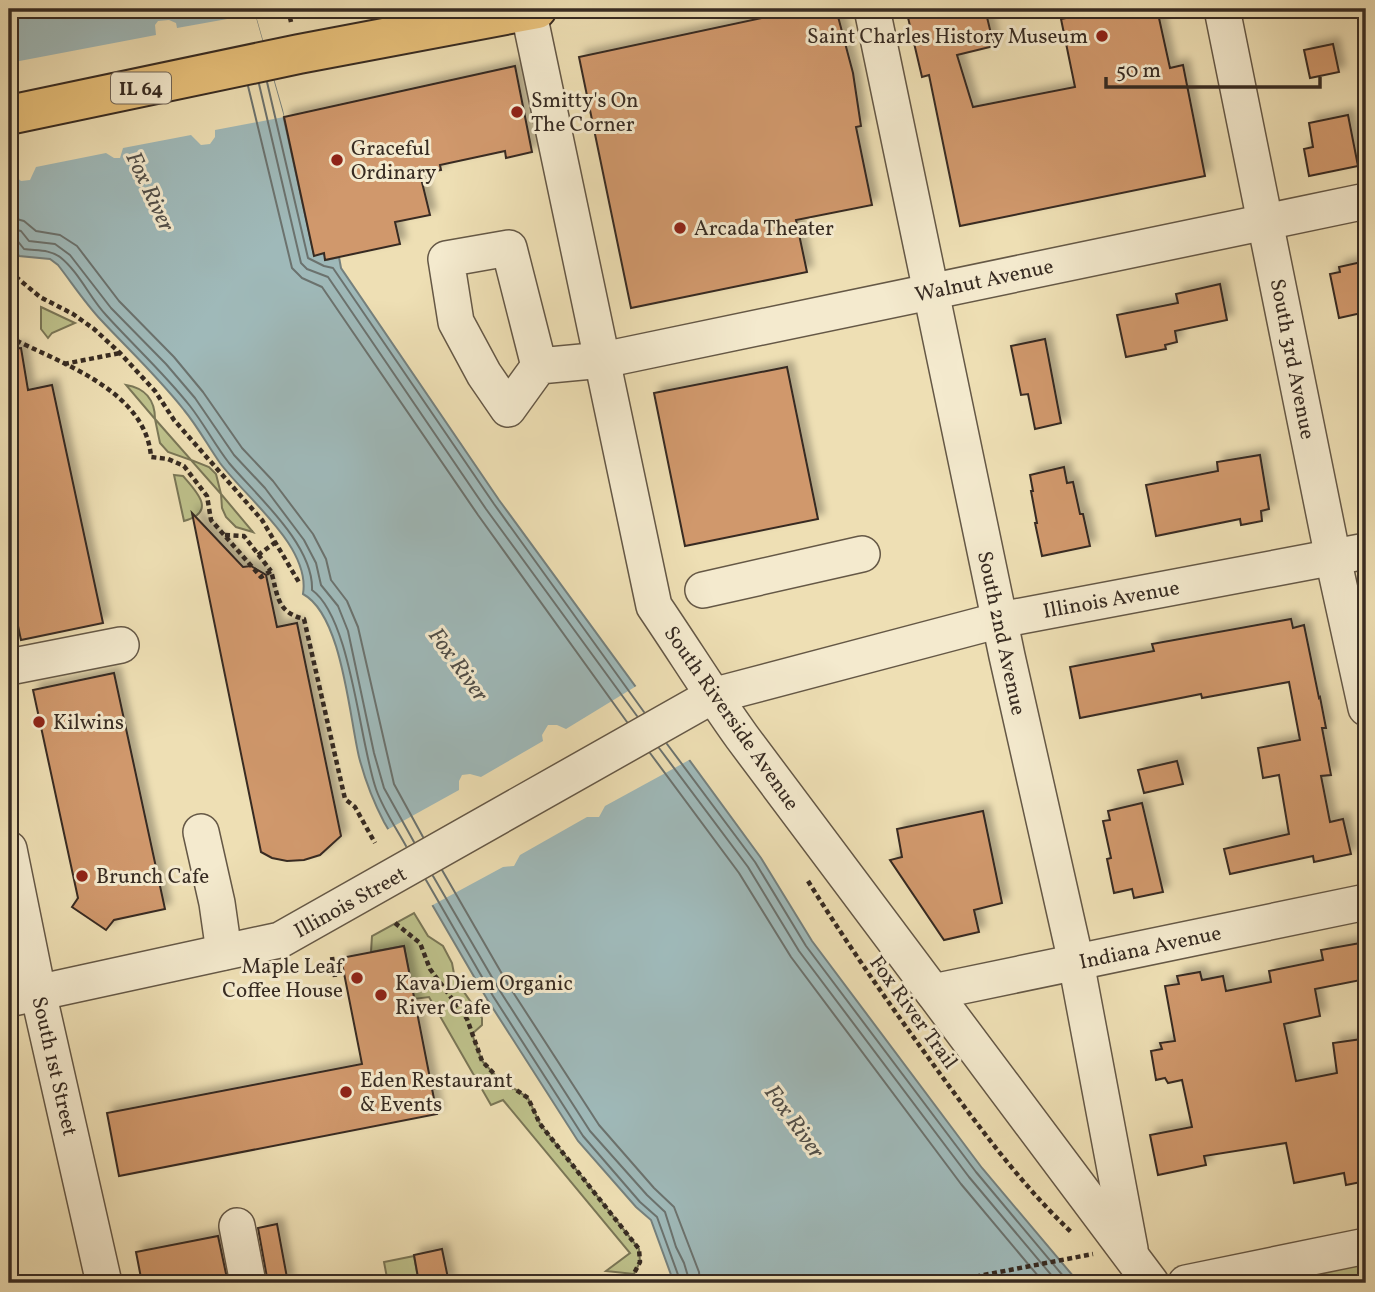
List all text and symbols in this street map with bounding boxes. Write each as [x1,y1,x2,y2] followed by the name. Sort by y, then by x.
[807,23,1088,52] place label: Saint Charles History Museum
[1094,28,1110,44] marker: Saint Charles History Museum
[1106,46,1319,90] scale bar
[1116,57,1161,86] text: 50 m
[111,72,171,104] road number: IL 64
[531,87,639,140] place label: Smitty's On The Corner
[509,104,525,120] marker: Smitty's On The Corner
[351,135,437,188] place label: Graceful Ordinary
[117,147,182,237] water label: Fox River
[329,152,345,168] marker: Graceful Ordinary
[694,215,834,244] place label: Arcada Theater
[672,220,688,236] marker: Arcada Theater
[912,253,1056,310] street label: Walnut Avenue
[1262,277,1321,442] street label: South 3rd Avenue
[969,548,1032,718] street label: South 2nd Avenue
[1041,574,1182,627] street label: Illinois Avenue
[656,621,805,817] street label: South Riverside Avenue
[420,622,495,709] water label: Fox River
[53,709,124,738] place label: Kilwins
[31,714,47,730] marker: Kilwins
[289,860,412,946] street label: Illinois Street
[96,863,209,892] place label: Brunch Cafe
[74,868,90,884] marker: Brunch Cafe
[1077,919,1224,978] street label: Indiana Avenue
[862,950,964,1076] street label: Fox River Trail
[222,953,345,1006] place label: Maple Leaf Coffee House
[349,970,365,986] marker: Maple Leaf Coffee House
[395,970,573,1023] place label: Kava Diem Organic River Cafe
[373,987,389,1003] marker: Kava Diem Organic River Cafe
[23,994,84,1139] street label: South 1st Street
[360,1067,513,1120] place label: Eden Restaurant & Events
[756,1079,831,1166] water label: Fox River
[338,1084,354,1100] marker: Eden Restaurant & Events

